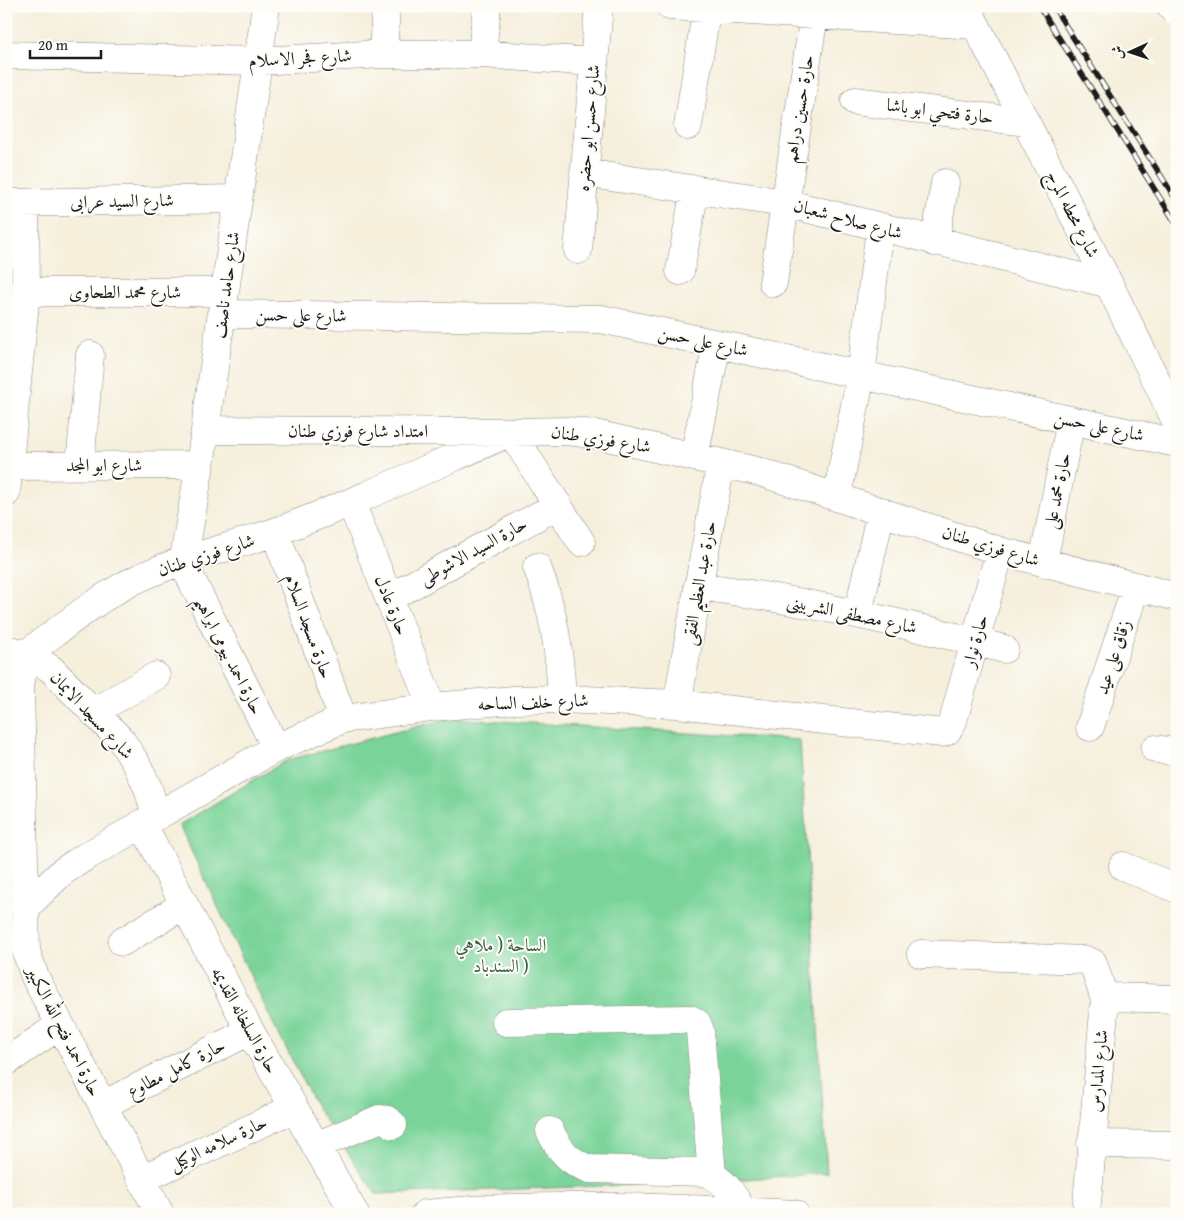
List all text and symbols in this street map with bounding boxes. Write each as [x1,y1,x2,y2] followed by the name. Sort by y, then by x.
[30,28,101,60] scale bar
[1106,28,1156,78] north arrow
[38,34,69,55] text: 20 m
[248,41,352,77] street label: شارع فجر الاسلام
[1107,45,1127,60] text: ش
[777,53,824,166] street label: حارة حسين دراهم
[569,63,608,193] street label: شارع حسن ابو حضره
[885,91,995,134] street label: حارة فتحي ابو باشا
[1037,165,1107,264] street label: شارع محطه المرج
[70,186,174,217] street label: شارع السيد عرابى
[790,191,906,249] street label: شارع صلاح شعبان
[205,230,248,341] street label: شارع حامد ناصف
[69,278,181,307] street label: شارع محمد الطحاوى
[255,300,347,331] street label: شارع على حسن
[655,318,751,365] street label: شارع على حسن
[1051,403,1147,450] street label: شارع على حسن
[288,417,428,446] street label: امتداد شارع فوزي طنان
[549,417,653,462] street label: شارع فوزي طنان
[1036,450,1077,531] street label: حارة محمد على
[66,451,142,480] street label: شارع ابو المجد
[414,510,532,591] street label: حارة السيد الاشوطى
[938,518,1043,575] street label: شارع فوزي طنان
[674,519,728,648] street label: حارة عبد العظيم الفقى
[154,526,259,585] street label: شارع فوزي طنان
[275,570,341,683] street label: حارة مسجد السلام
[368,571,417,639] street label: حارة عادل
[784,587,920,642] street label: شارع مصطفى الشربينى
[183,591,271,721] street label: حارة احمد بيومى ابراهيم
[954,612,994,672] street label: حارة نوار
[1088,616,1137,698] street label: زقاق على عيد
[43,664,141,766] street label: شارع مسجد الايمان
[477,686,589,719] street label: شارع خلف الساحه
[456,931,546,979] park label: الساحة ( ملاهي السندباد )
[16,959,109,1102] street label: حارة احمد فتح الله الكبير
[205,961,286,1078] street label: حارة السلخانه القديمه
[1080,1028,1117,1114] street label: شارع المدارس
[122,1031,231,1106] street label: حارة كامل مطاوع
[164,1108,271,1177] street label: حارة سلامه الوكيل

